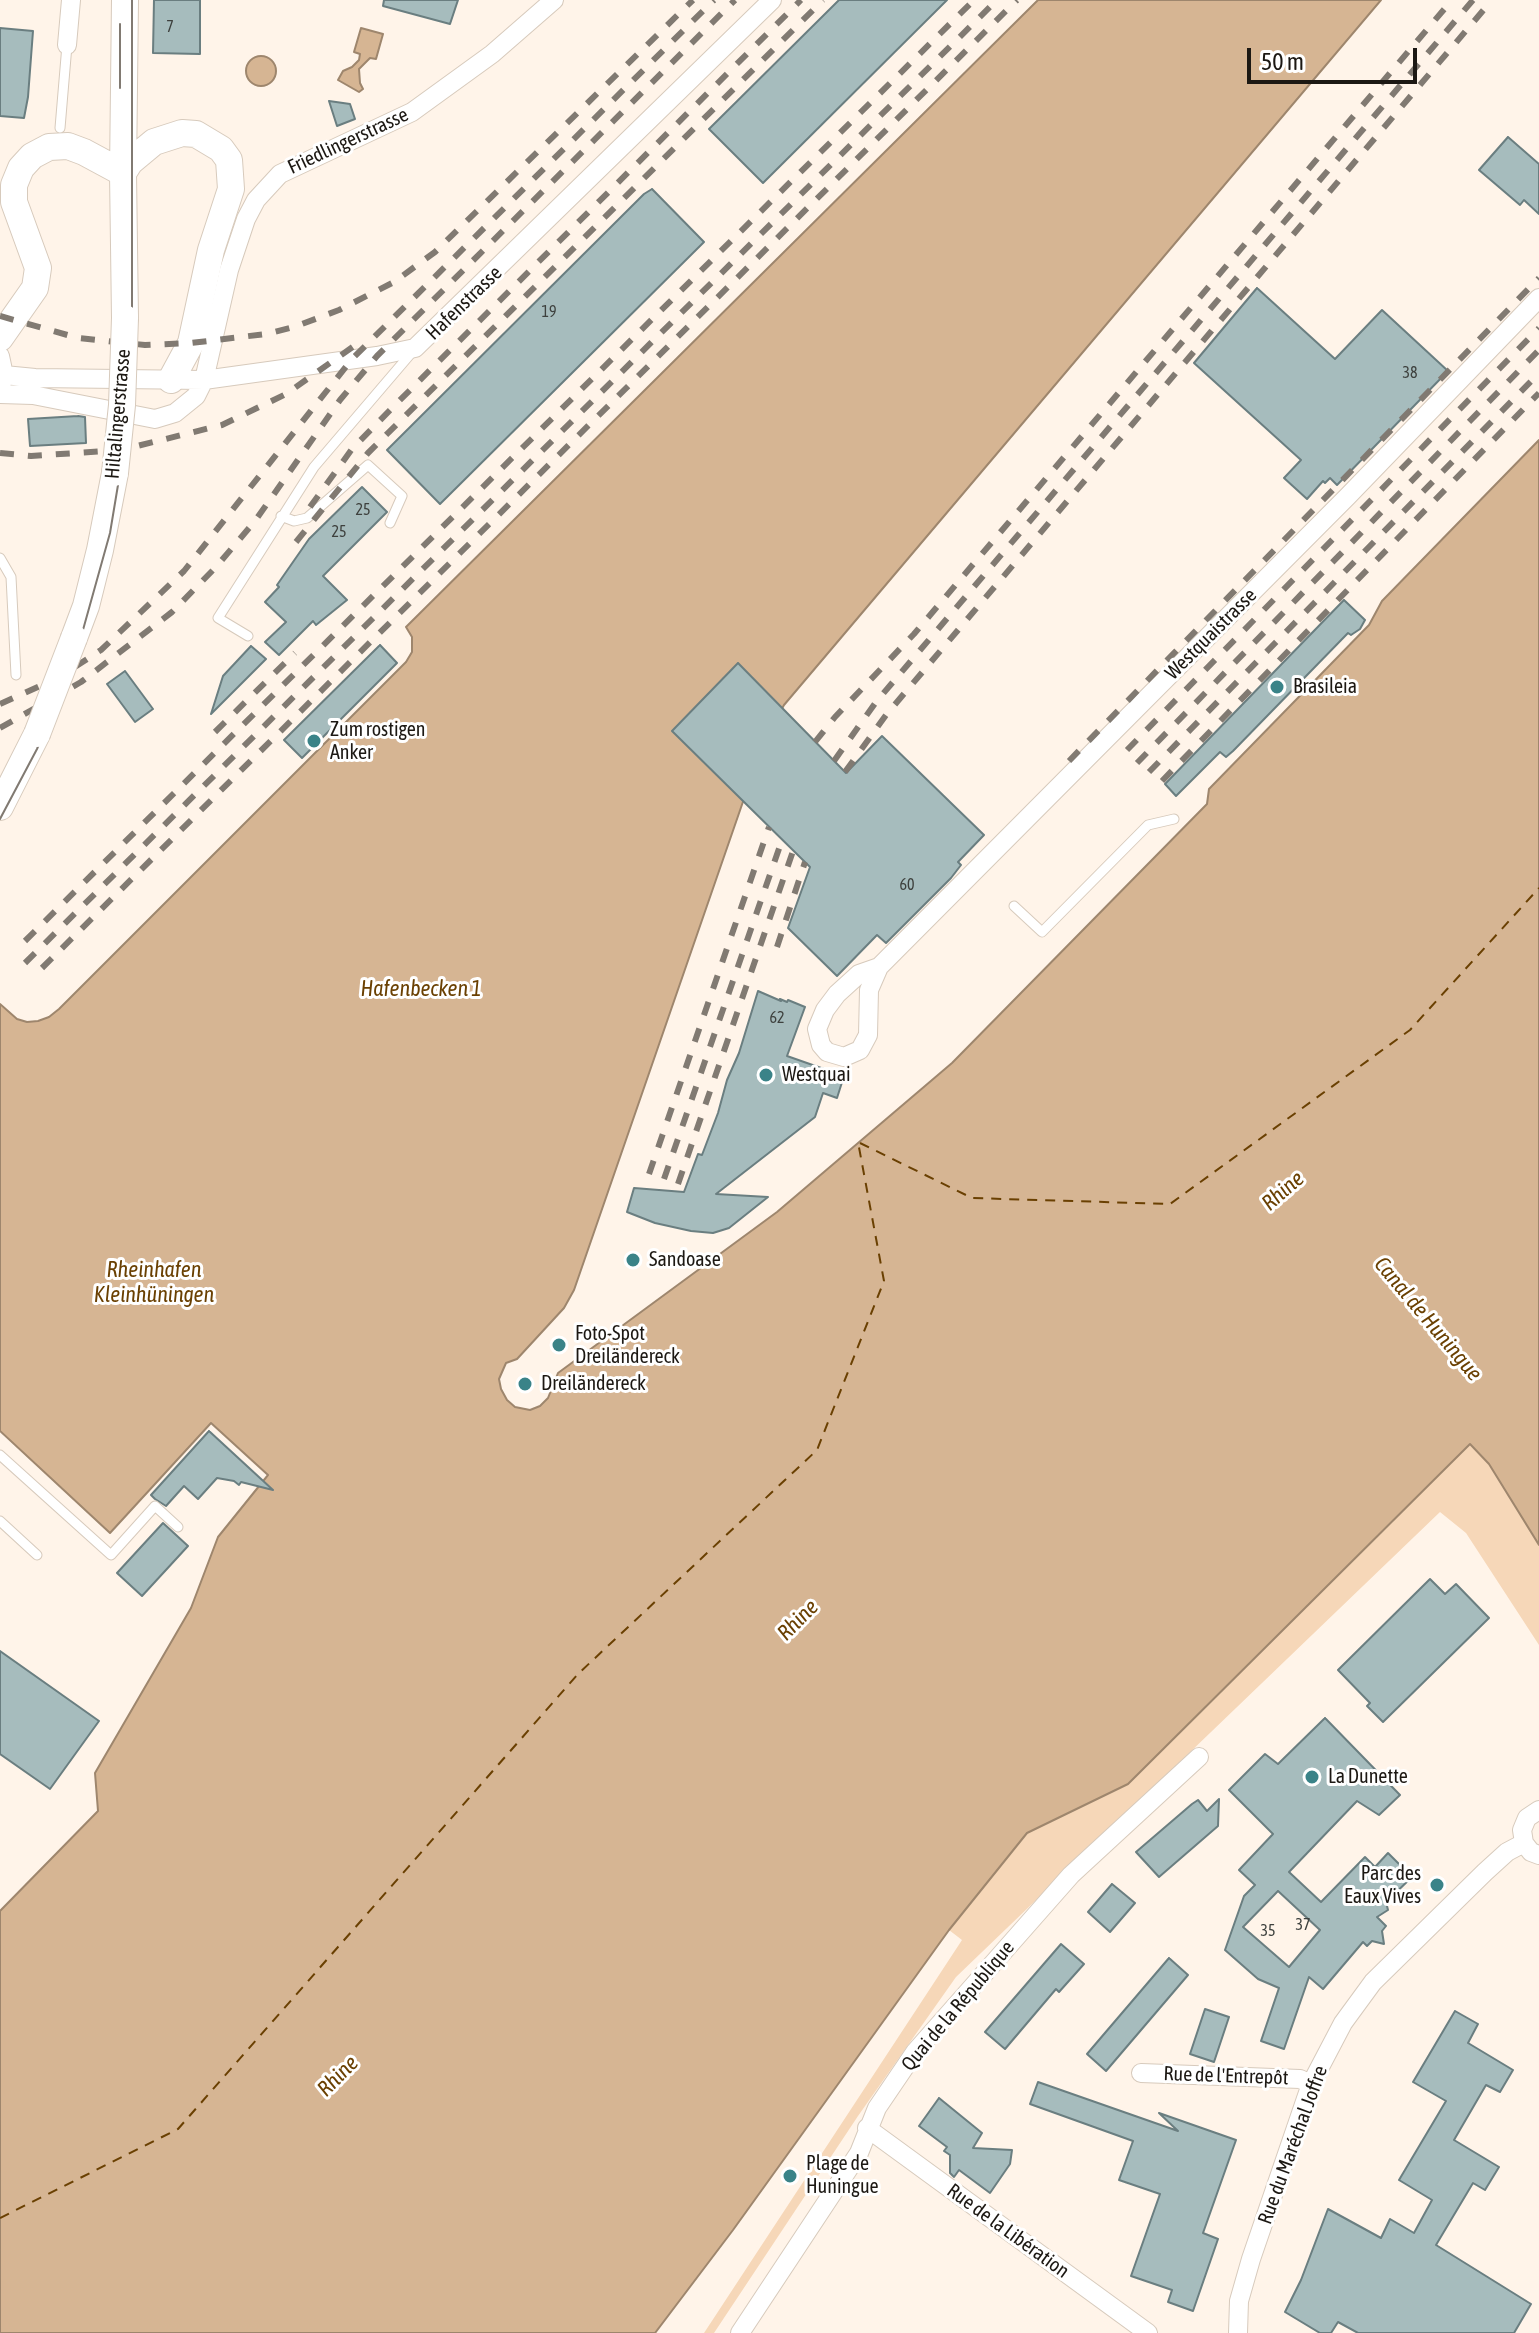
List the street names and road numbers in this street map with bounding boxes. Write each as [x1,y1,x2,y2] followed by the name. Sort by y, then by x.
[284,103,412,179] street label: Friedlingerstrasse
[421,261,507,345] street label: Hafenstrasse
[100,348,136,480] street label: Hiltalingerstrasse
[1160,583,1262,685] street label: Westquaistrasse
[897,1936,1019,2076] street label: Quai de la République
[1163,2062,1289,2090] street label: Rue de l'Entrepôt
[1253,2062,1333,2228] street label: Rue du Maréchal Joffre
[942,2179,1074,2283] street label: Rue de la Libération

